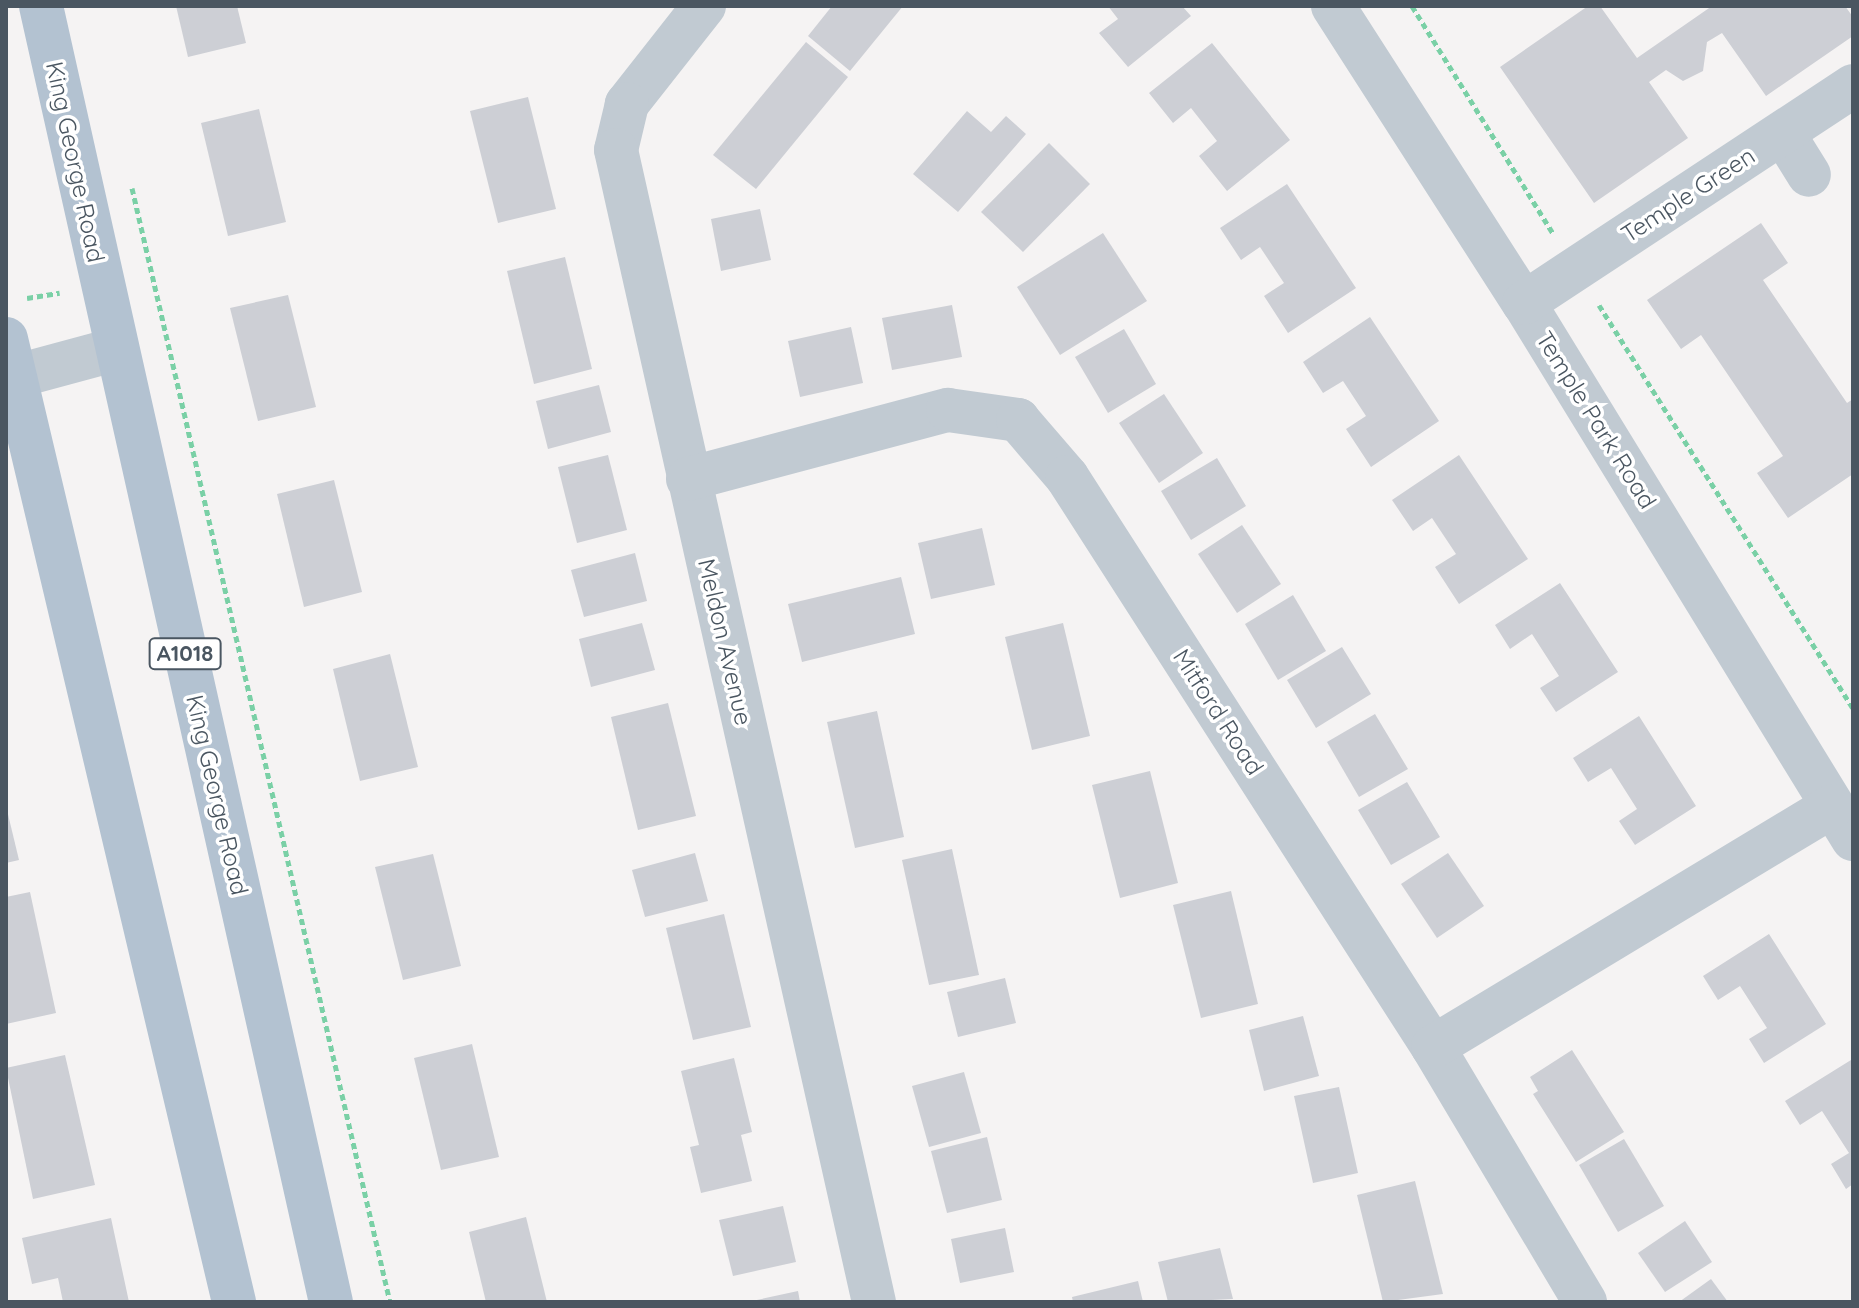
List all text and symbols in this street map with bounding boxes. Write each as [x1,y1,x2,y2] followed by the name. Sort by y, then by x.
[40,59,110,265] street label: King George Road
[1616,141,1760,249] street label: Temple Green
[1530,326,1662,514] street label: Temple Park Road
[692,556,758,728] street label: Meldon Avenue
[147,636,223,672] road number: A1018
[1167,644,1269,780] street label: Mitford Road
[180,692,254,898] street label: King George Road

